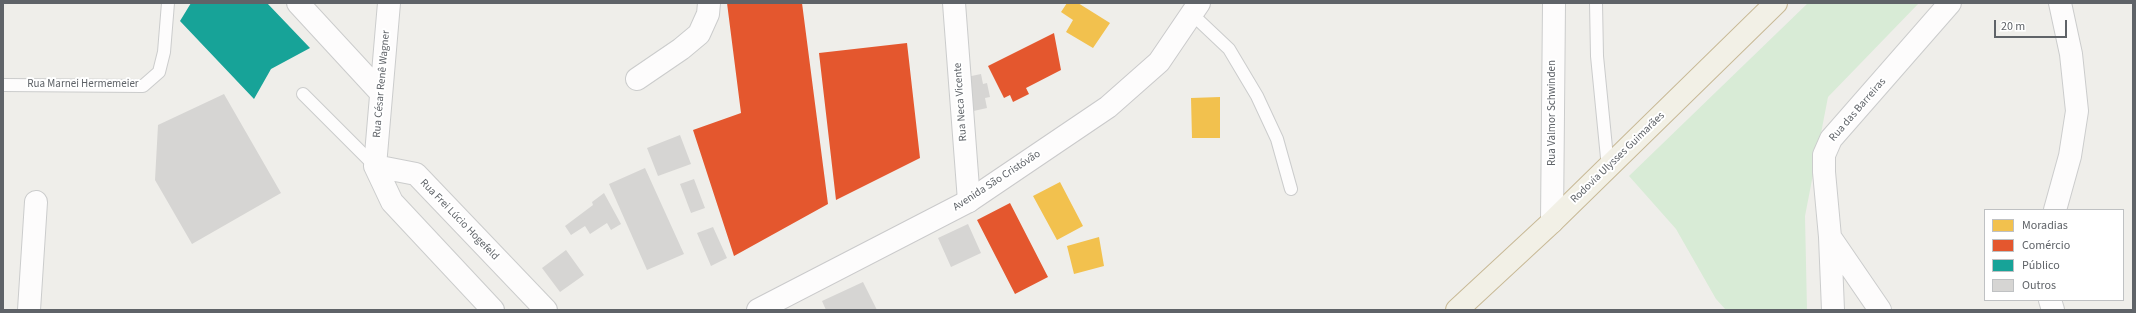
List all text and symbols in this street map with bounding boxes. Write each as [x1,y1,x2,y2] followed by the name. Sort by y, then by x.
[1996,12,2069,38] scale bar
[2001,18,2025,35] text: 20 m
[371,30,393,138] street label: Rua César Renê Wagner
[1546,60,1560,166] street label: Rua Valmor Schwinden
[952,62,970,142] street label: Rua Neca Vicente
[1827,76,1889,144] street label: Rua das Barreiras
[27,78,139,92] street label: Rua Marnei Hermemeier
[1568,110,1668,206] street label: Rodovia Ulysses Guimarães
[951,148,1043,214] street label: Avenida São Cristóvão
[417,177,501,263] street label: Rua Frei Lúcio Hogefeld
[1984,209,2124,301] legend
[2022,217,2068,234] text: Moradias
[2022,237,2070,254] text: Comércio
[2022,257,2060,274] text: Público
[2022,277,2056,294] text: Outros

